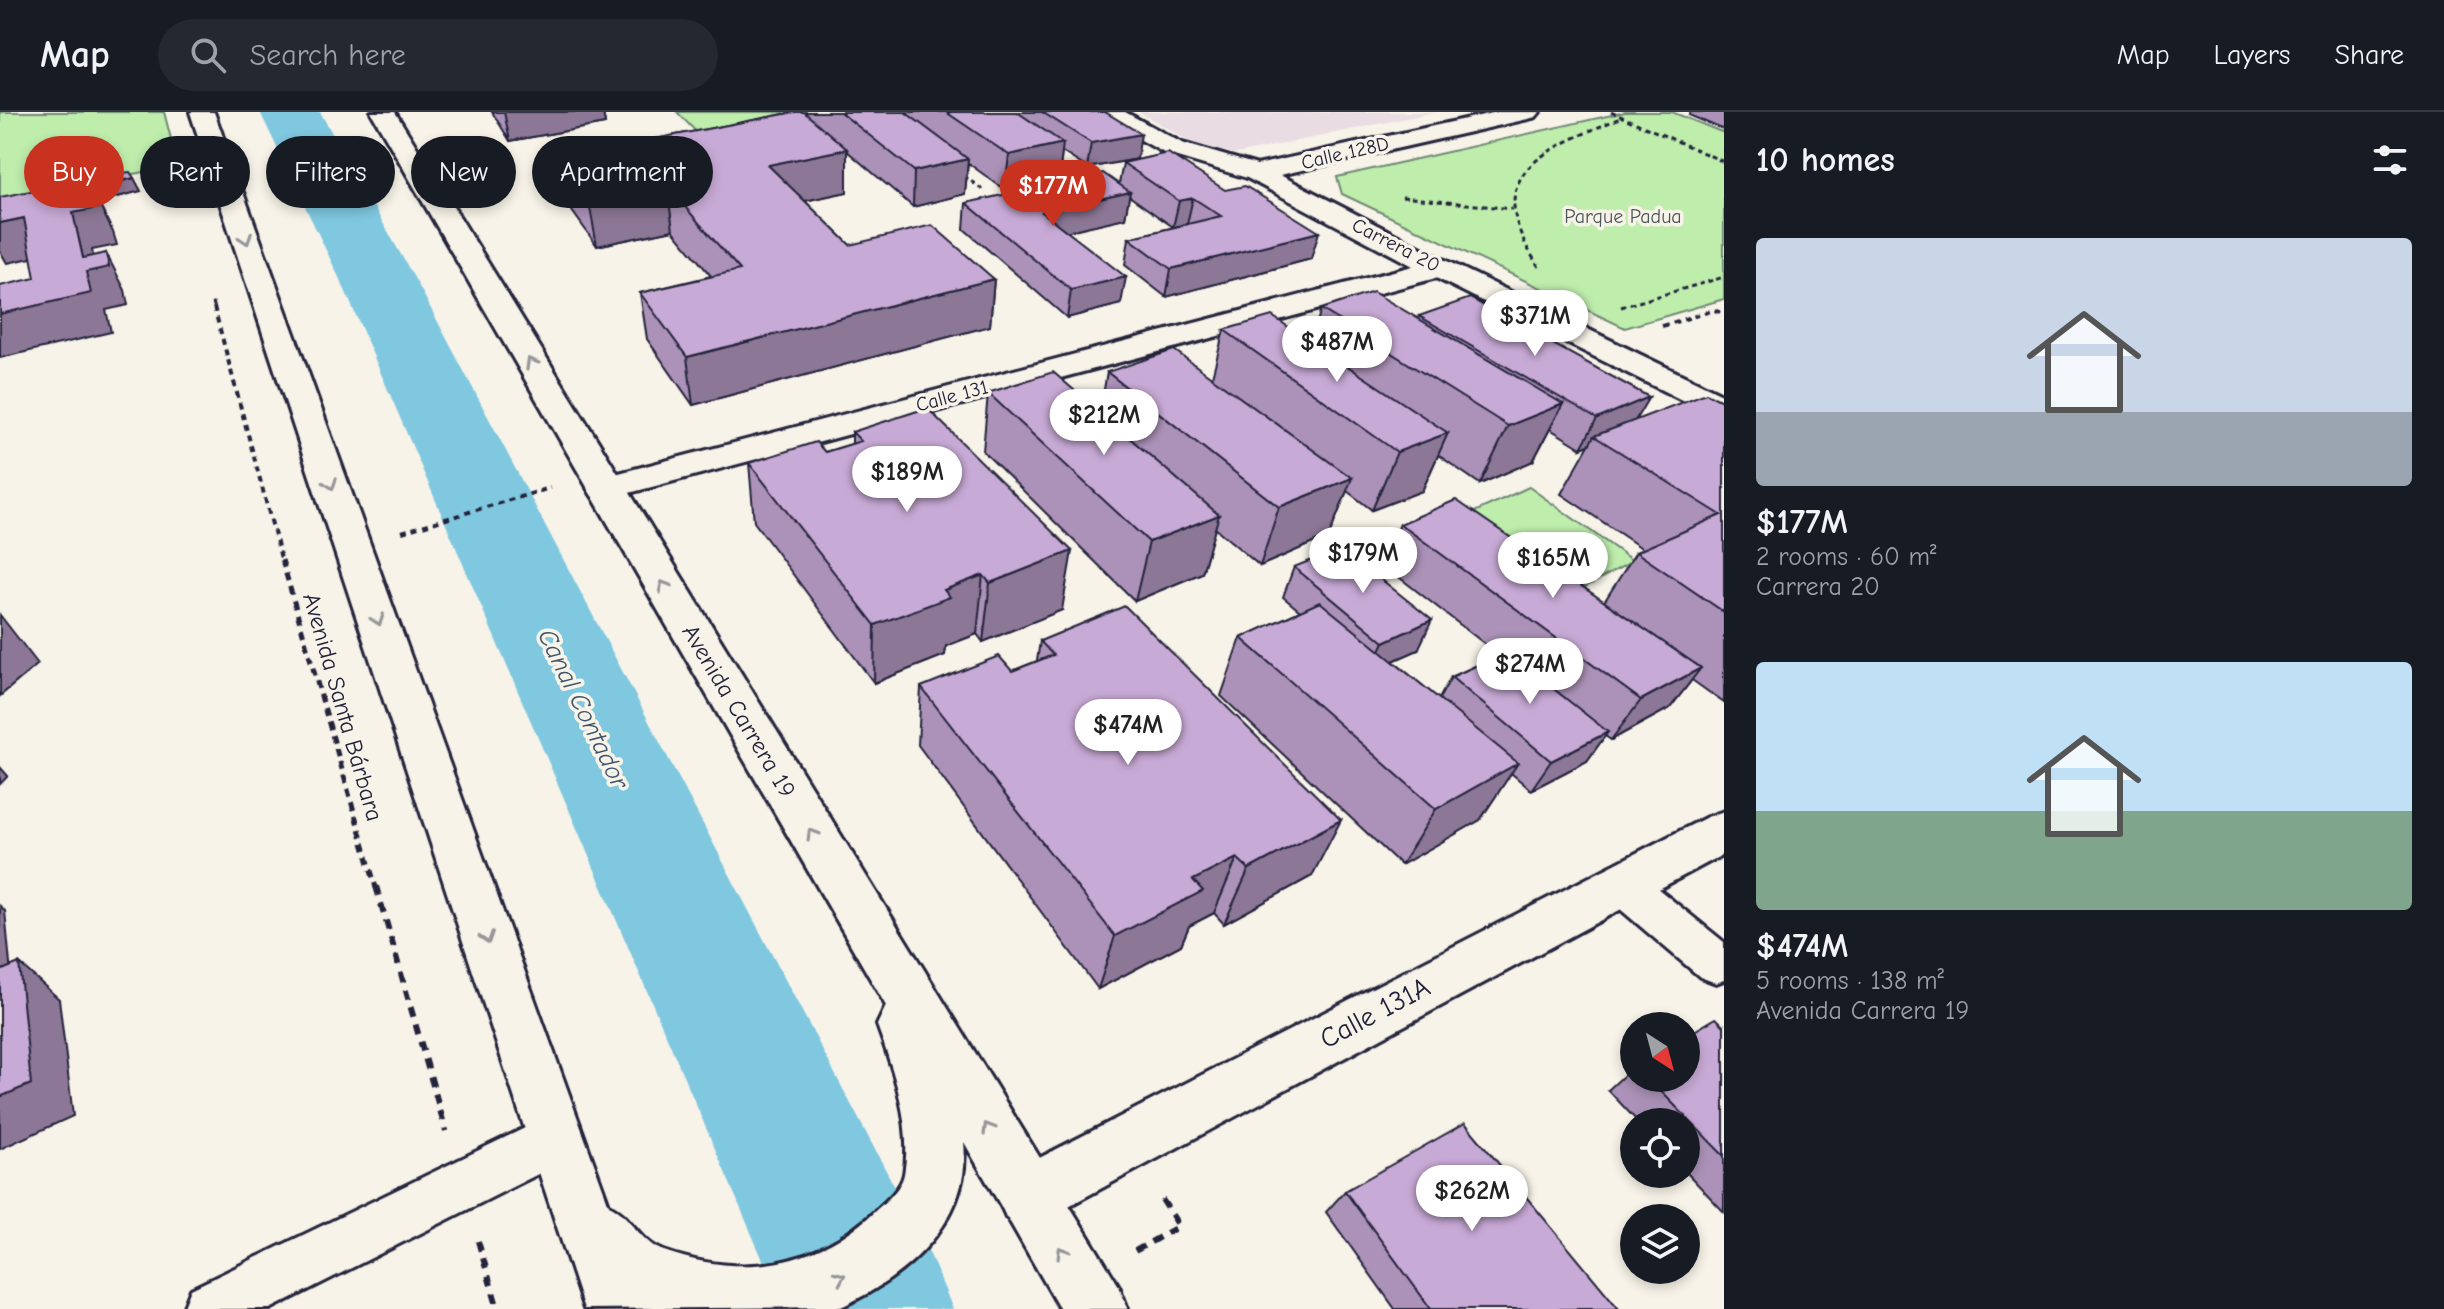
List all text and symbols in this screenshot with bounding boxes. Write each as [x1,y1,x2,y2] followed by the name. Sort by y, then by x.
[158,19,718,91] search box
[40,33,110,77] text: Map
[186,33,230,77] icon: search
[250,38,406,73] text: Search here
[2117,39,2170,71] text: Map
[2214,39,2290,71] text: Layers
[2334,39,2404,71] text: Share
[1299,132,1391,174] street label: Calle 128D
[24,136,124,208] chip: Buy
[140,136,250,208] chip: Rent
[266,136,395,208] chip: Filters
[411,136,516,208] chip: New
[532,136,713,208] chip: Apartment
[2368,138,2412,182] icon: filters
[1756,140,1895,180] text: 10 homes
[997,160,1109,228] pin: $177M
[1018,171,1088,201] text: $177M
[1564,205,1682,228] park label: Parque Padua
[1348,213,1444,277] street label: Carrera 20
[237,231,253,245] one-way arrow
[1479,290,1591,358] pin: $371M
[2012,290,2156,434] icon: home
[1499,301,1571,331] text: $371M
[1281,316,1393,384] pin: $487M
[1300,327,1374,357] text: $487M
[526,357,541,372] one-way arrow
[913,375,991,417] street label: Calle 131
[1048,389,1160,457] pin: $212M
[1068,400,1140,430] text: $212M
[851,446,963,514] pin: $189M
[870,457,944,487] text: $189M
[322,476,338,490] one-way arrow
[1756,502,1848,542] text: $177M
[1307,527,1419,595] pin: $179M
[1497,532,1609,600] pin: $165M
[1327,538,1399,568] text: $179M
[1756,542,1937,572] text: 2 rooms · 60 m²
[1516,543,1590,573] text: $165M
[1756,572,1880,602] text: Carrera 20
[658,580,674,595] one-way arrow
[297,590,389,824] street label: Avenida Santa Bárbara
[368,612,384,626] one-way arrow
[676,619,802,803] street label: Avenida Carrera 19
[531,624,635,795] water label: Canal Contador
[1474,638,1586,706] pin: $274M
[1494,649,1566,679] text: $274M
[1072,699,1184,767] pin: $474M
[1093,710,1163,740] text: $474M
[2012,714,2156,858] icon: home
[806,828,822,843] one-way arrow
[1756,926,1848,966] text: $474M
[477,930,493,944] one-way arrow
[1756,966,1944,996] text: 5 rooms · 138 m²
[1315,971,1435,1055] street label: Calle 131A
[1756,996,1969,1026] text: Avenida Carrera 19
[1620,1012,1700,1092] north arrow
[1620,1012,1700,1284] map controls
[1620,1108,1700,1188] button: locate
[982,1122,997,1137] one-way arrow
[1416,1165,1528,1233] pin: $262M
[1434,1176,1510,1206] text: $262M
[1620,1204,1700,1284] button: layers
[1056,1246,1071,1261] one-way arrow
[832,1271,847,1287] one-way arrow

